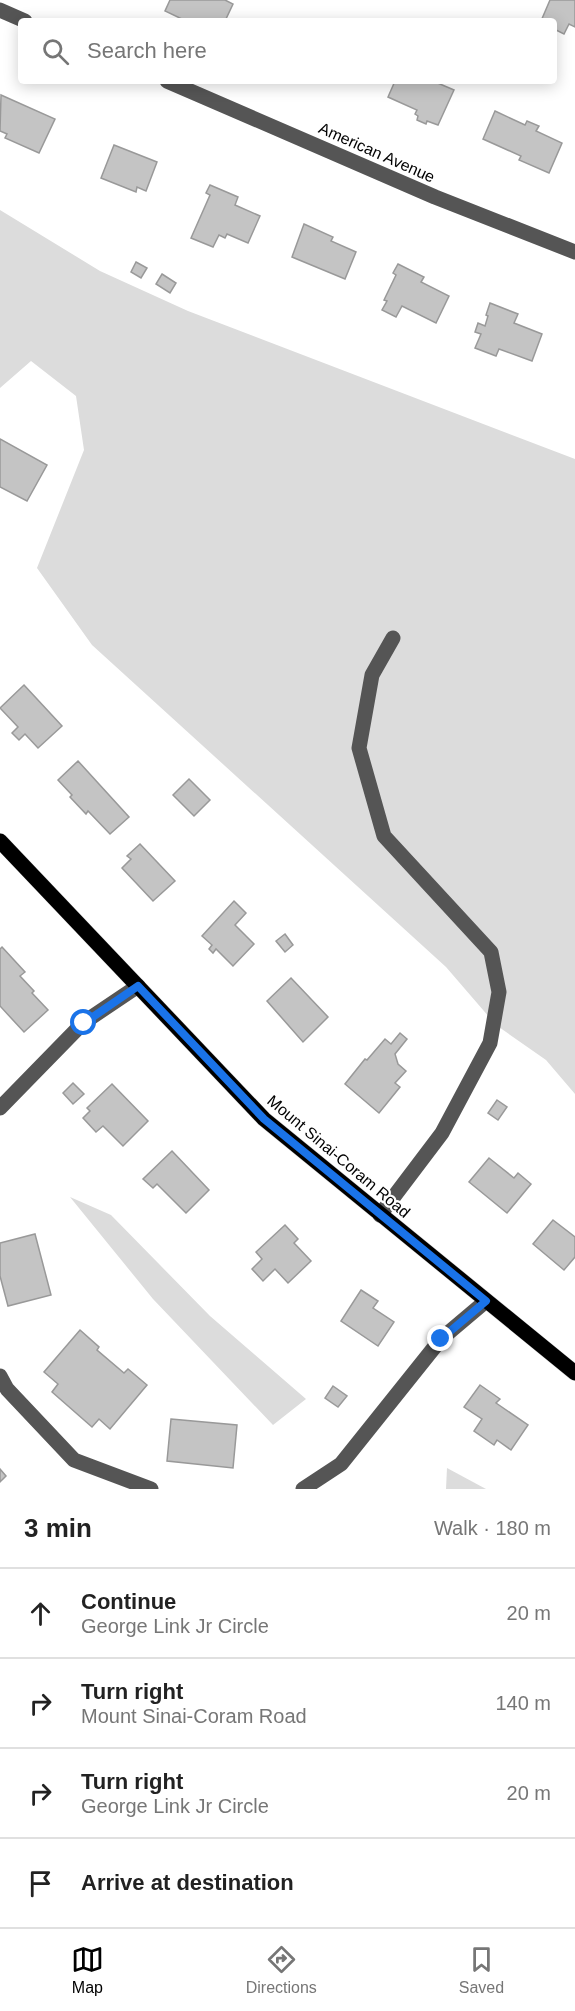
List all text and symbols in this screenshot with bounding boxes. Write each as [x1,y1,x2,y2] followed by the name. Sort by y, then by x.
[18,18,557,84] search box
[39,35,72,68] icon: search
[87,38,207,63] text: Search here
[316,119,437,186] street label: American Avenue
[70,1009,96,1035] route start
[264,1092,413,1221] street label: Mount Sinai-Coram Road
[427,1325,453,1351] route end
[24,1513,92,1543] text: 3 min
[434,1517,551,1539] text: Walk · 180 m
[81,1589,176,1614] text: Continue
[24,1597,57,1630] icon: ahead
[507,1602,551,1624] text: 20 m
[81,1615,269,1637] text: George Link Jr Circle
[81,1679,183,1704] text: Turn right
[24,1687,57,1720] icon: right
[495,1692,551,1714] text: 140 m
[81,1705,307,1727] text: Mount Sinai-Coram Road
[81,1769,183,1794] text: Turn right
[24,1777,57,1810] icon: right
[507,1782,551,1804] text: 20 m
[81,1795,269,1817] text: George Link Jr Circle
[24,1867,57,1900] icon: arrive
[81,1870,294,1895] text: Arrive at destination
[71,1943,104,1997] tab: Map
[246,1943,317,1997] tab: Directions
[459,1943,504,1997] tab: Saved

